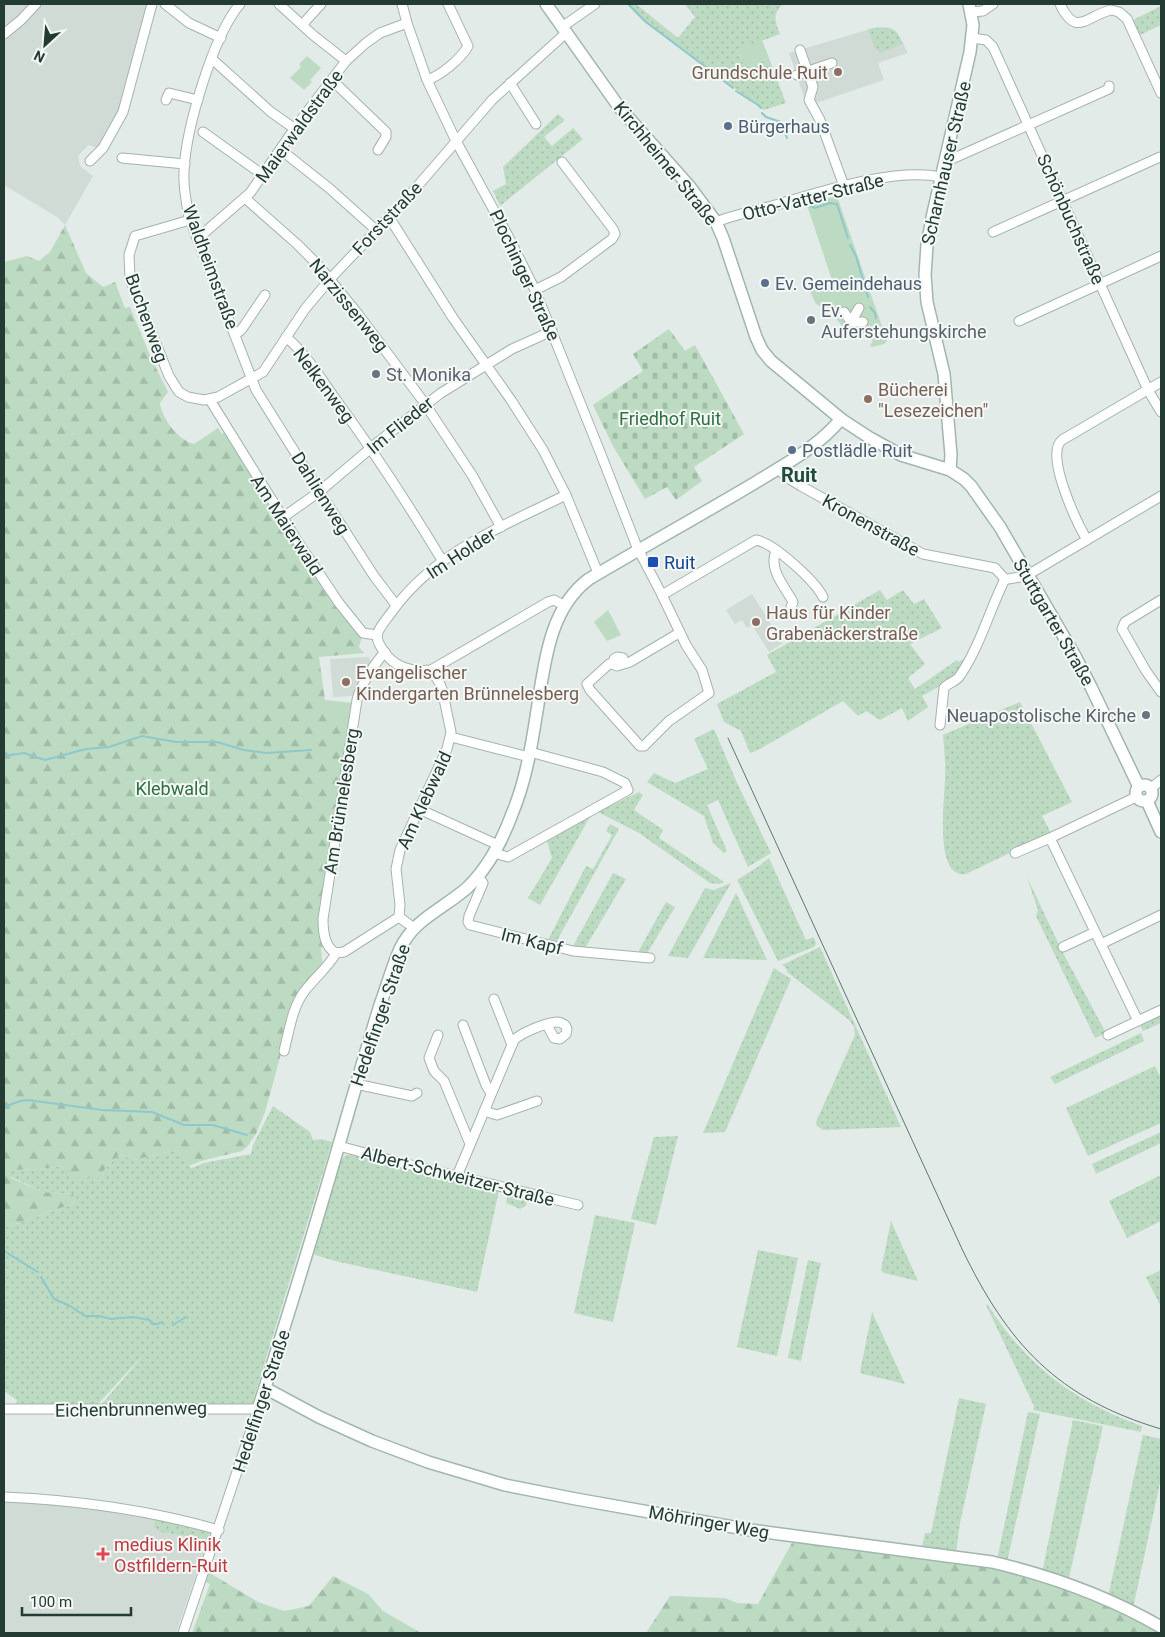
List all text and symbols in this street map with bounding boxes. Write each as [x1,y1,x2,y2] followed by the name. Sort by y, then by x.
[20,20,70,70] north arrow
[31,47,47,66] text: N
[691,62,828,83] place label: Grundschule Ruit
[251,65,347,187] street label: Maierwaldstraße
[832,66,844,78] marker: Grundschule Ruit
[917,79,975,247] street label: Scharnhauser Straße
[610,97,722,229] street label: Kirchheimer Straße
[738,116,830,137] place label: Bürgerhaus
[722,120,734,132] marker: Bürgerhaus
[1033,151,1109,287] street label: Schönbuchstraße
[740,169,886,225] street label: Otto-Vatter-Straße
[348,177,426,259] street label: Forststraße
[179,202,243,332] street label: Waldheimstraße
[485,206,565,344] street label: Plochinger Straße
[305,254,393,356] street label: Narzissenweg
[121,271,173,365] street label: Buchenweg
[775,273,922,294] place label: Ev. Gemeindehaus
[759,277,771,289] marker: Ev. Gemeindehaus
[821,300,986,342] place label: Ev. Auferstehungskirche
[805,314,817,326] marker: Ev. Auferstehungskirche
[289,343,359,427] street label: Nelkenweg
[386,364,471,385] place label: St. Monika
[370,368,382,380] marker: St. Monika
[878,379,988,421] place label: Bücherei "Lesezeichen"
[363,392,437,458] street label: Im Flieder
[862,393,874,405] marker: Bücherei "Lesezeichen"
[619,408,721,429] park label: Friedhof Ruit
[802,440,913,461] place label: Postlädle Ruit
[786,444,798,456] marker: Postlädle Ruit
[287,448,355,538] street label: Dahlienweg
[781,463,817,487] district label: Ruit
[247,471,327,579] street label: Am Maierwald
[819,490,923,560] street label: Kronenstraße
[422,523,500,583] street label: Im Holder
[664,552,695,573] place label: Ruit
[646,555,660,569] marker: Ruit
[1009,555,1099,689] street label: Stuttgarter Straße
[766,602,918,644] place label: Haus für Kinder Grabenäckerstraße
[750,616,762,628] marker: Haus für Kinder Grabenäckerstraße
[356,662,579,704] place label: Evangelischer Kindergarten Brünnelesberg
[340,676,352,688] marker: Evangelischer Kindergarten Brünnelesberg
[946,705,1136,726] place label: Neuapostolische Kirche
[1140,709,1152,721] marker: Neuapostolische Kirche
[319,726,363,876] street label: Am Brünnelesberg
[392,748,456,852] street label: Am Klebwald
[135,778,209,799] park label: Klebwald
[499,923,566,959] street label: Im Kapf
[346,941,414,1089] street label: Hedelfinger Straße
[359,1142,557,1210] street label: Albert-Schweitzer-Straße
[228,1327,294,1475] street label: Hedelfinger Straße
[55,1397,207,1421] street label: Eichenbrunnenweg
[647,1501,771,1543] street label: Möhringer Weg
[114,1534,228,1576] place label: medius Klinik Ostfildern-Ruit
[96,1547,110,1561] marker: medius Klinik Ostfildern-Ruit
[22,1584,131,1616] scale bar
[30,1593,72,1611] text: 100 m

